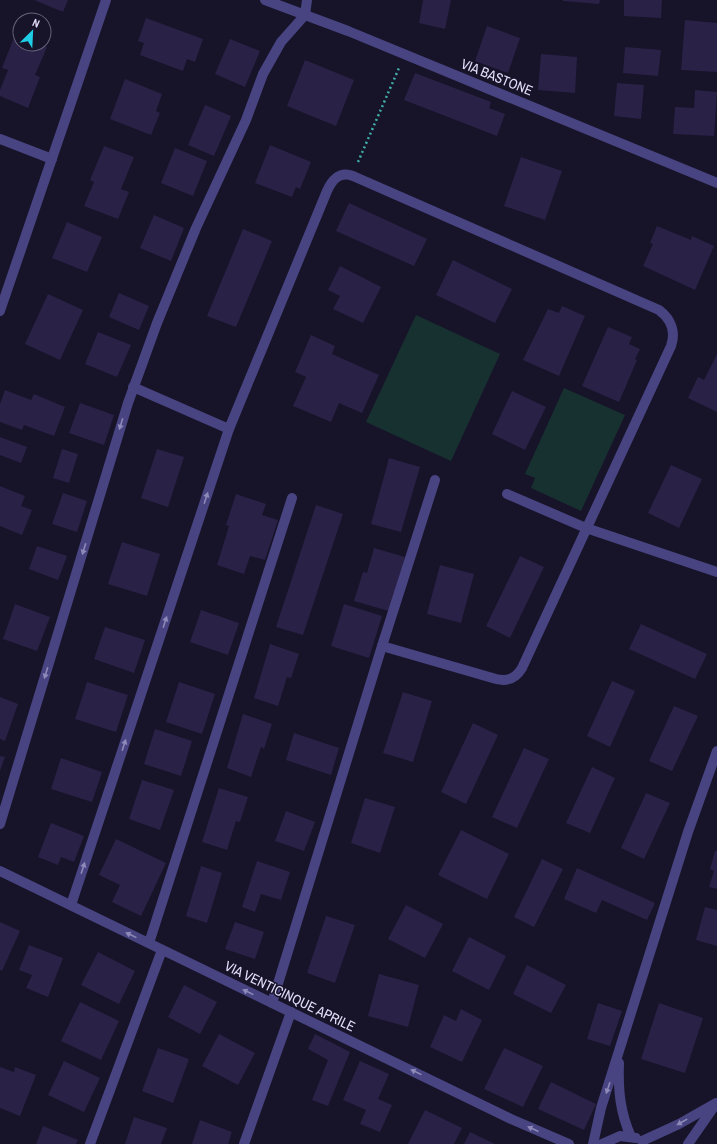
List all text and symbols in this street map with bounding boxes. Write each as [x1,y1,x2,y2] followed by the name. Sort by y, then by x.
[12,12,52,52] north arrow
[30,15,42,31] text: N
[459,54,535,100] street label: VIA BASTONE
[118,419,124,431] one-way arrow
[204,492,210,504] one-way arrow
[81,543,87,555] one-way arrow
[163,615,169,627] one-way arrow
[43,667,49,679] one-way arrow
[122,739,128,751] one-way arrow
[80,862,86,874] one-way arrow
[126,932,137,938] one-way arrow
[222,957,358,1035] street label: VIA VENTICINQUE APRILE
[243,989,254,995] one-way arrow
[410,1069,421,1075] one-way arrow
[604,1083,610,1095] one-way arrow
[676,1119,688,1125] one-way arrow
[527,1125,539,1132] one-way arrow

